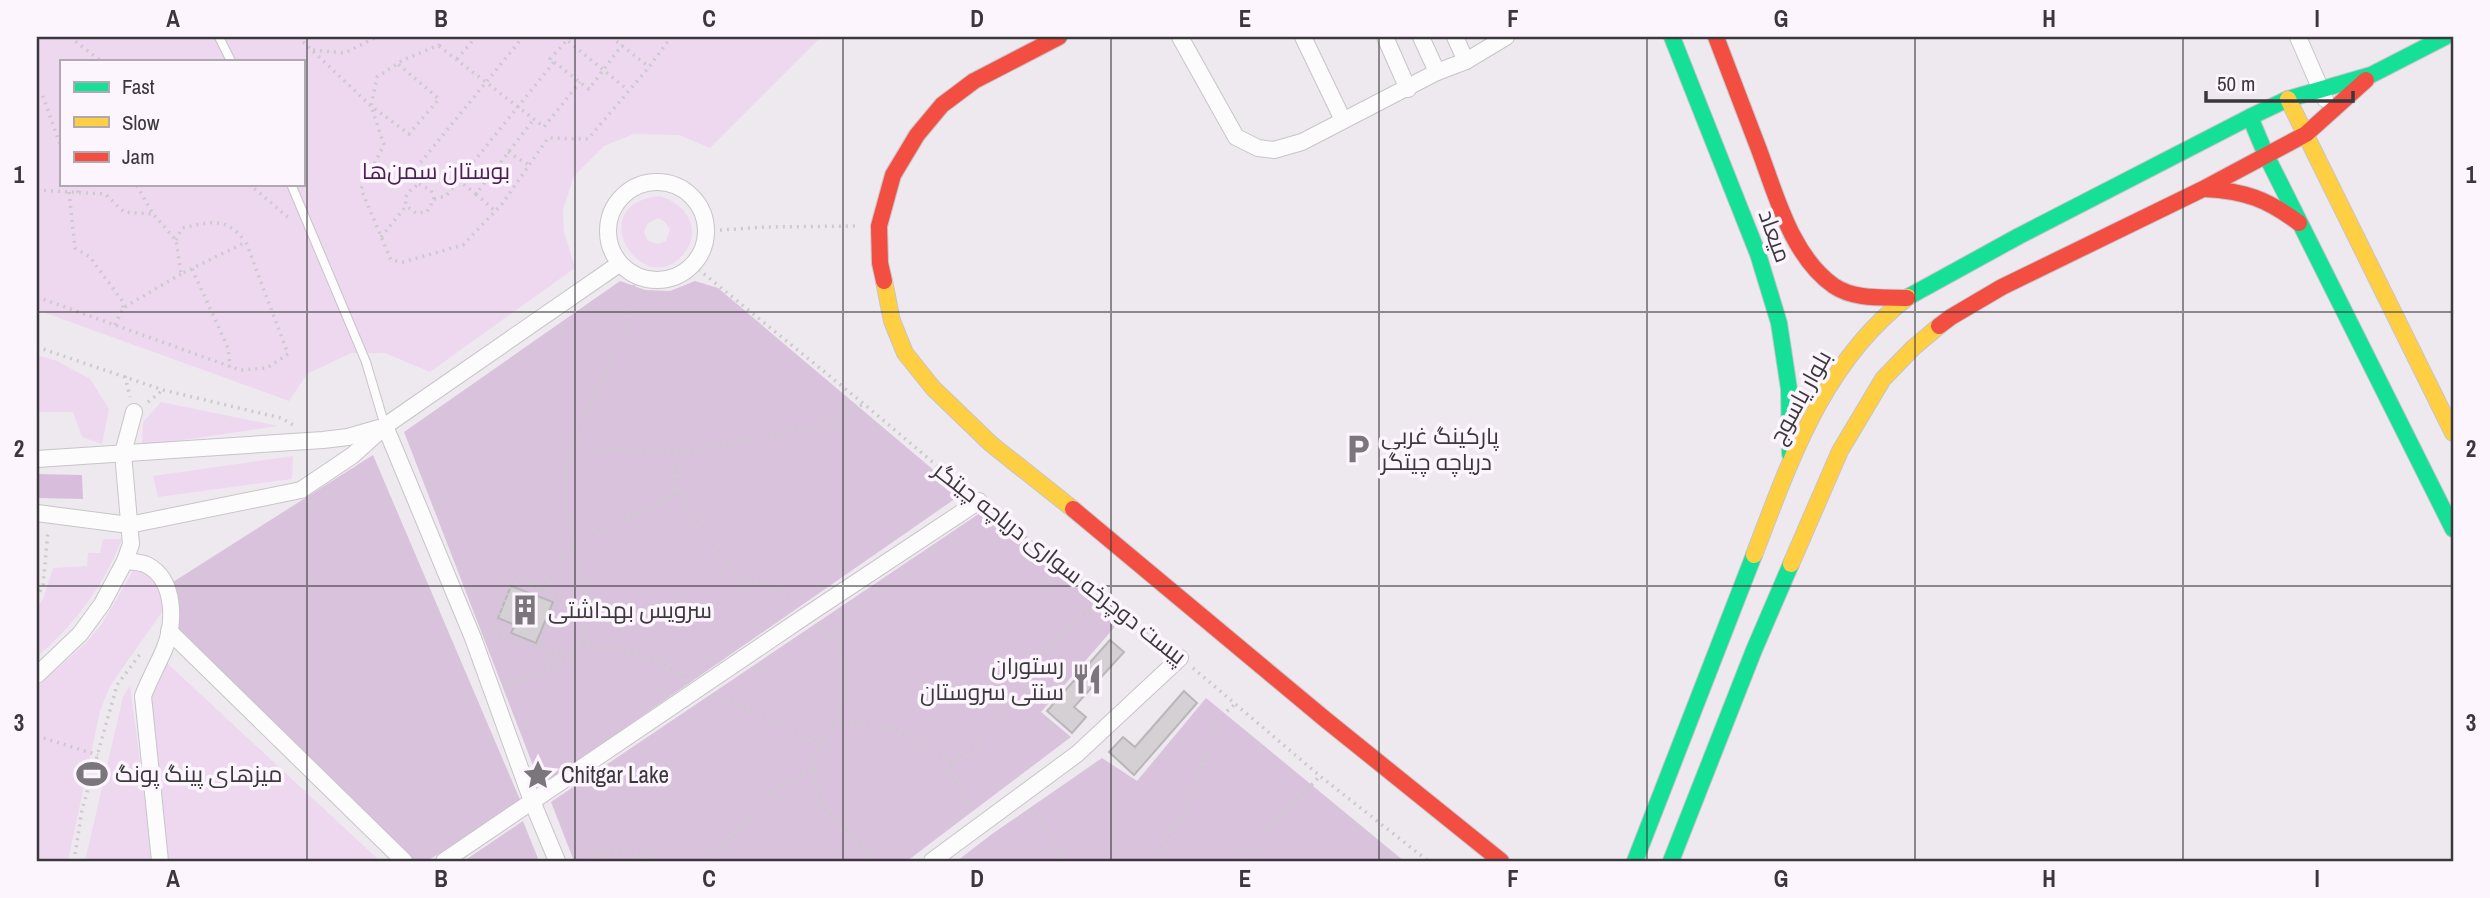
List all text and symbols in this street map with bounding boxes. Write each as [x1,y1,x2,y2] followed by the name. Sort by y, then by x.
[166,3,180,34] text: A
[434,3,448,34] text: B
[702,3,716,34] text: C
[970,3,984,34] text: D
[1239,3,1251,34] text: E
[1507,3,1519,34] text: F
[1774,3,1788,34] text: G
[2042,3,2056,34] text: H
[2314,3,2320,34] text: I
[60,60,304,186] legend
[2206,60,2354,104] scale bar
[2217,69,2255,98] text: 50 m
[122,72,155,101] text: Fast
[122,108,160,137] text: Slow
[122,142,155,171] text: Jam
[362,155,510,186] park label: بوستان سمن‌ها
[14,159,25,190] text: 1
[2466,159,2477,190] text: 1
[1752,205,1799,267] street label: میعاد
[1761,344,1839,450] street label: بلوار یاسوج
[1379,420,1499,477] place label: پارکینگ غربی دریاچه چیتگر
[1341,432,1375,466] parking icon: پارکینگ غربی دریاچه چیتگر
[14,433,24,464] text: 2
[2466,433,2476,464] text: 2
[926,453,1193,671] street label: پیست دوچرخه سواری دریاچه چیتگر
[508,593,542,627] building icon: سرویس بهداشتی
[548,594,712,625] place label: سرویس بهداشتی
[920,650,1064,707] place label: رستوران سنتی سروستان
[1070,662,1104,696] restaurant icon: رستوران سنتی سروستان
[14,707,24,738] text: 3
[2466,707,2476,738] text: 3
[75,757,109,791] sports icon: میزهای پینگ پونگ
[115,758,282,789] place label: میزهای پینگ پونگ
[521,758,555,792] place icon: Chitgar Lake
[561,759,669,790] place label: Chitgar Lake
[166,863,180,894] text: A
[434,863,448,894] text: B
[702,863,716,894] text: C
[970,863,984,894] text: D
[1239,863,1251,894] text: E
[1507,863,1519,894] text: F
[1774,863,1788,894] text: G
[2042,863,2056,894] text: H
[2314,863,2320,894] text: I

